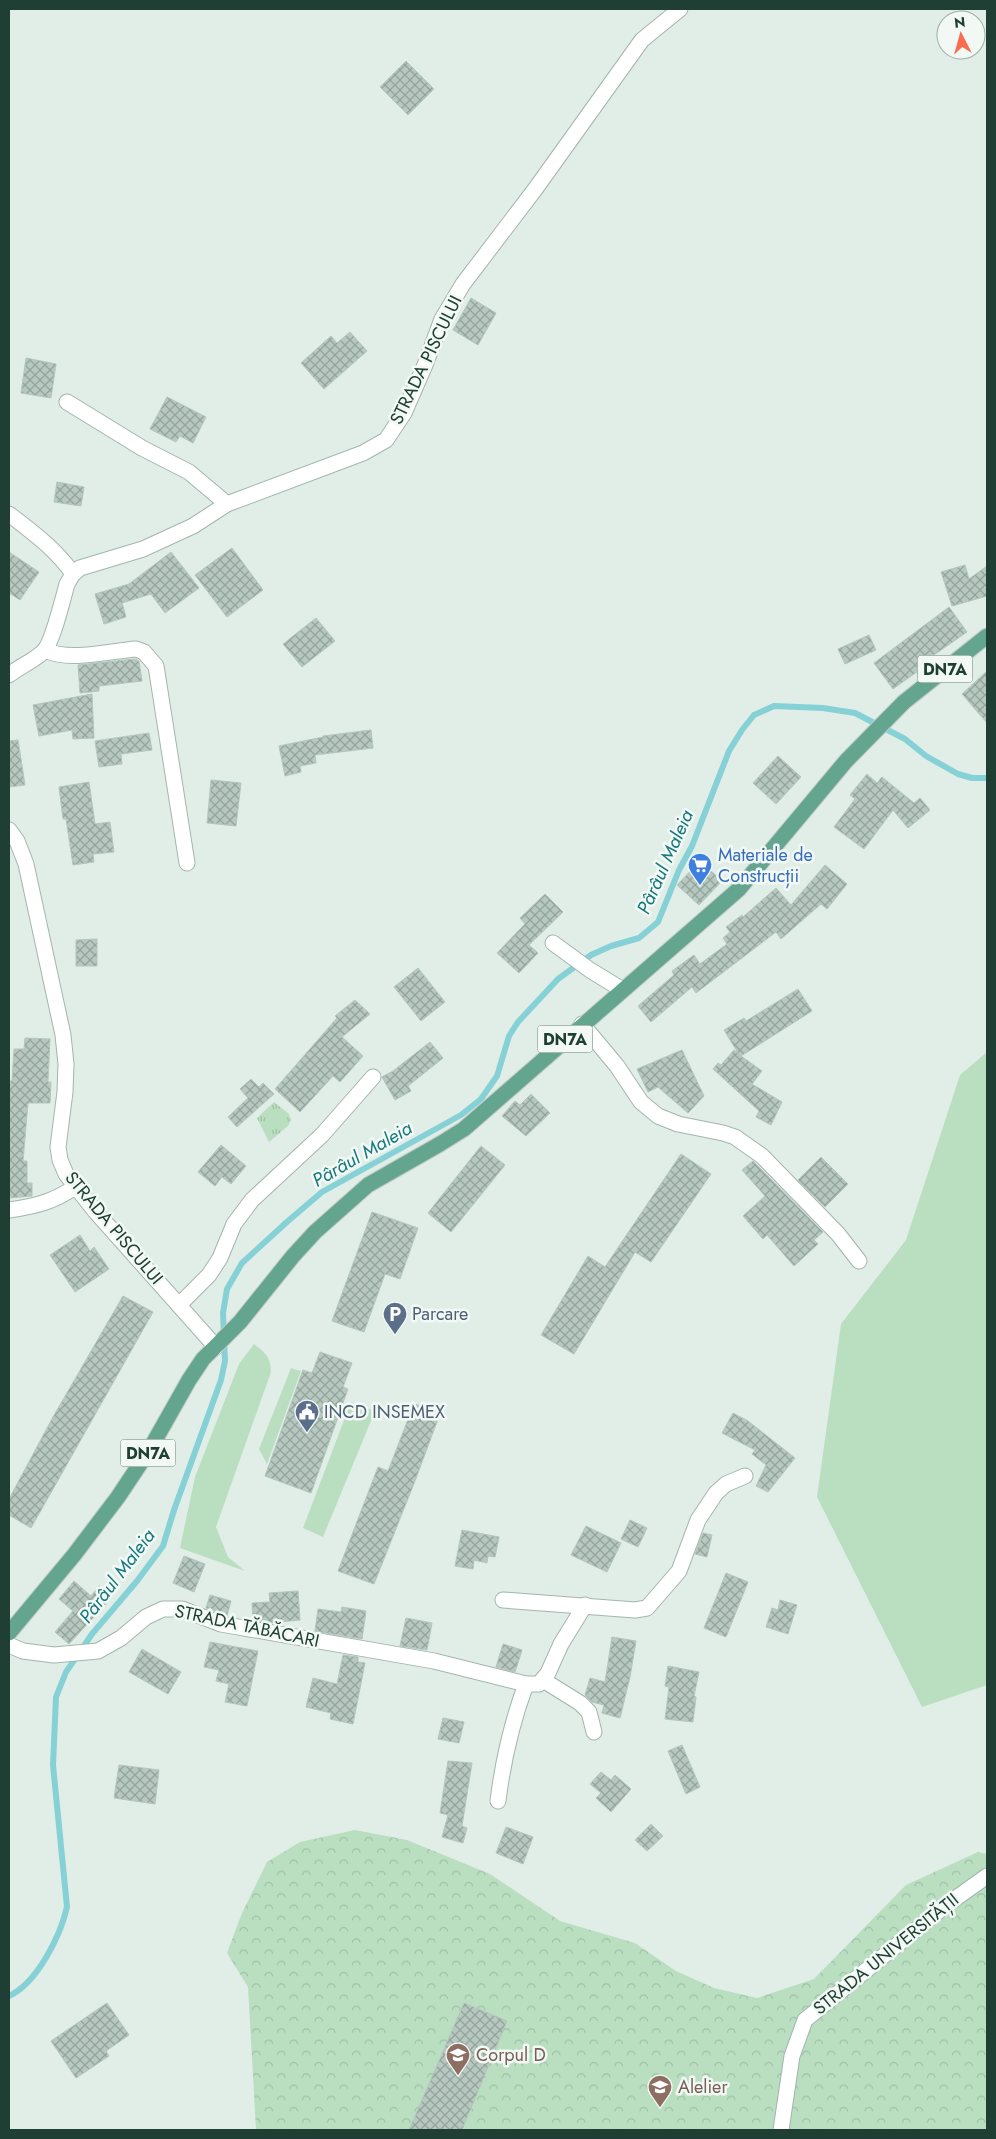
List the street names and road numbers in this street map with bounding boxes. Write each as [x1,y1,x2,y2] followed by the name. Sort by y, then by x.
[383,291,469,429] street label: STRADA PISCULUI
[918,656,972,682] road number: DN7A
[538,1026,592,1052] road number: DN7A
[59,1166,169,1290] street label: STRADA PISCULUI
[120,1440,176,1466] road number: DN7A
[172,1598,322,1654] street label: STRADA TĂBĂCARI
[808,1887,964,2021] street label: STRADA UNIVERSITĂȚII

